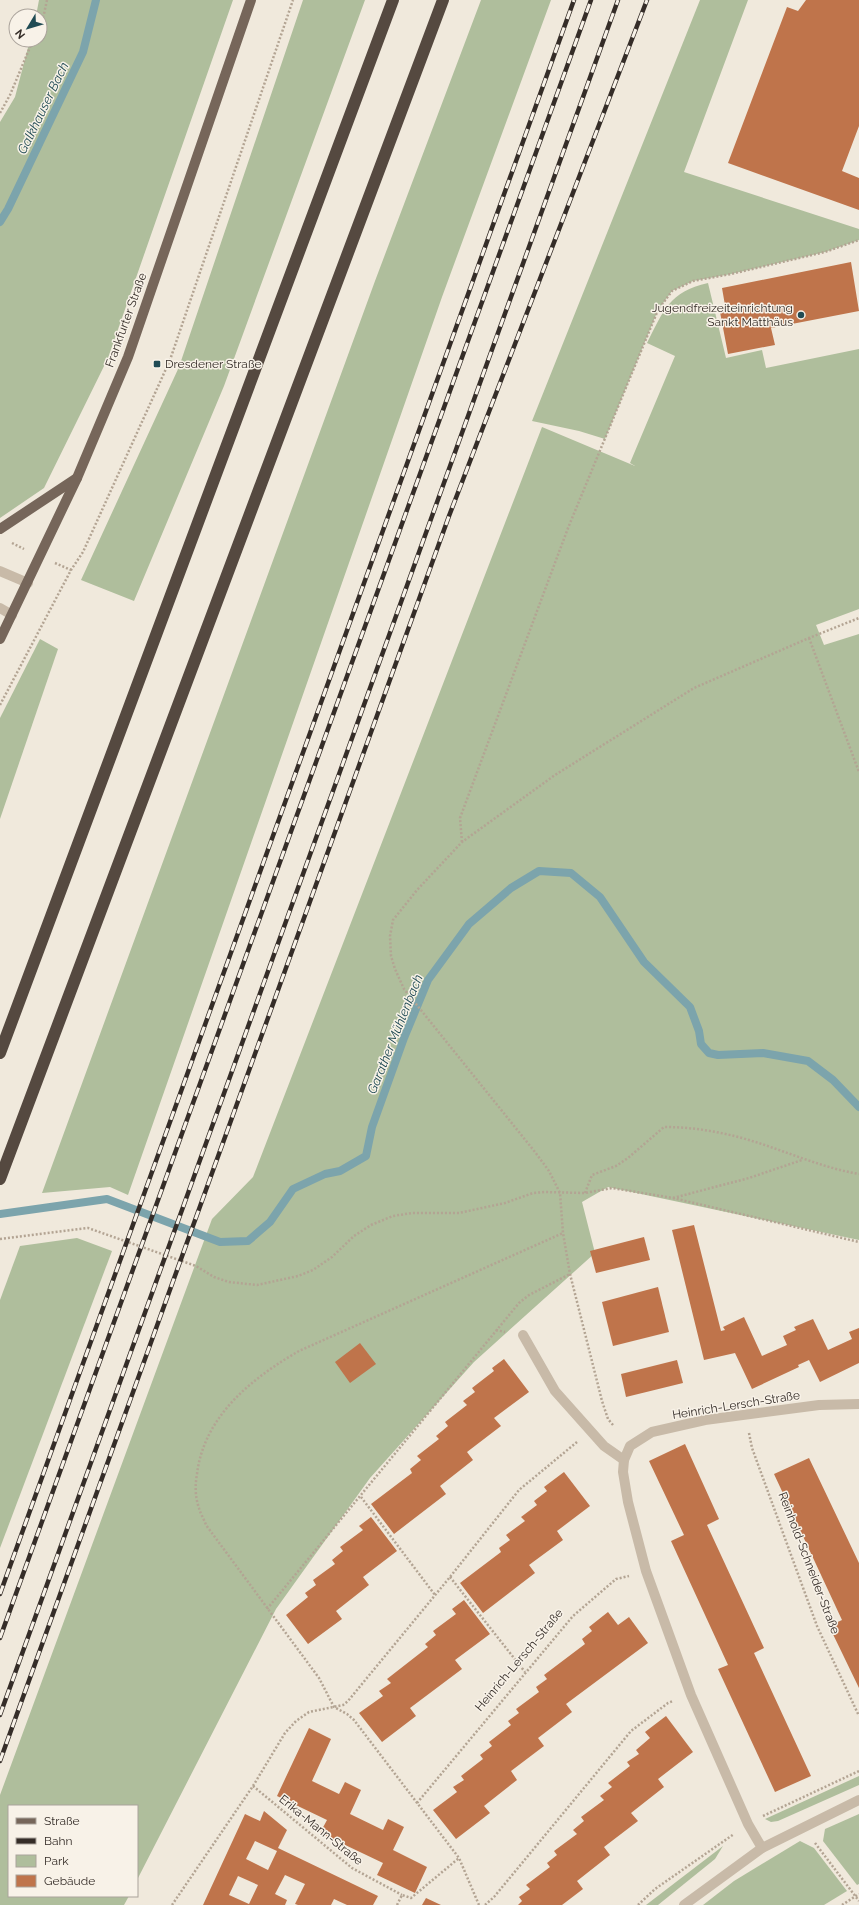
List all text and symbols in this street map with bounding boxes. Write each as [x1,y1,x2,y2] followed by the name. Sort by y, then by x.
[8,8,48,48] north arrow
[13,27,28,41] text: N
[14,60,72,156] water label: Galkhauser Bach
[102,271,150,369] street label: Frankfurter Straße
[652,301,793,329] place label: Jugendfreizeiteinrichtung Sankt Matthäus
[796,310,806,320] marker: Jugendfreizeiteinrichtung Sankt Matthäus
[165,357,262,371] place label: Dresdener Straße
[152,359,162,369] marker: Dresdener Straße
[364,972,426,1096] water label: Garather Mühlenbach
[671,1388,801,1422] street label: Heinrich-Lersch-Straße
[775,1490,843,1636] street label: Reinhold-Schneider-Straße
[472,1606,566,1714] street label: Heinrich-Lersch-Straße
[276,1792,366,1868] street label: Erika-Mann-Straße
[8,1805,138,1897] legend
[44,1814,80,1828] text: Straße
[44,1834,73,1848] text: Bahn
[44,1854,69,1868] text: Park
[44,1874,95,1888] text: Gebäude

